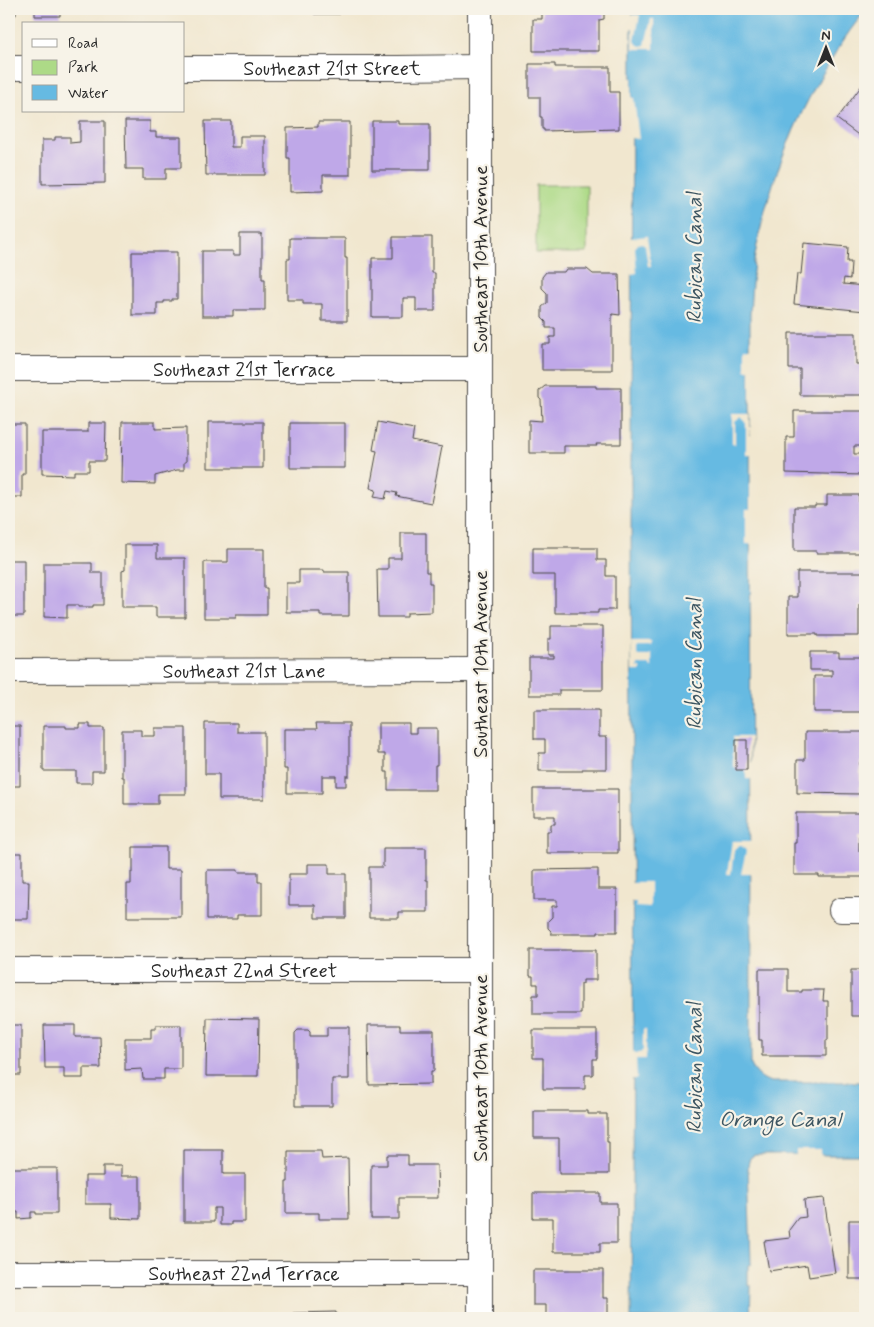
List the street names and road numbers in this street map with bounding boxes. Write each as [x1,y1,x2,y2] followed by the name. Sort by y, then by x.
[243,56,421,83] street label: Southeast 21st Street
[468,165,495,353] street label: Southeast 10th Avenue
[153,357,335,384] street label: Southeast 21st Terrace
[468,570,495,758] street label: Southeast 10th Avenue
[163,658,325,686] street label: Southeast 21st Lane
[151,958,337,985] street label: Southeast 22nd Street
[468,974,495,1162] street label: Southeast 10th Avenue
[148,1261,340,1288] street label: Southeast 22nd Terrace

